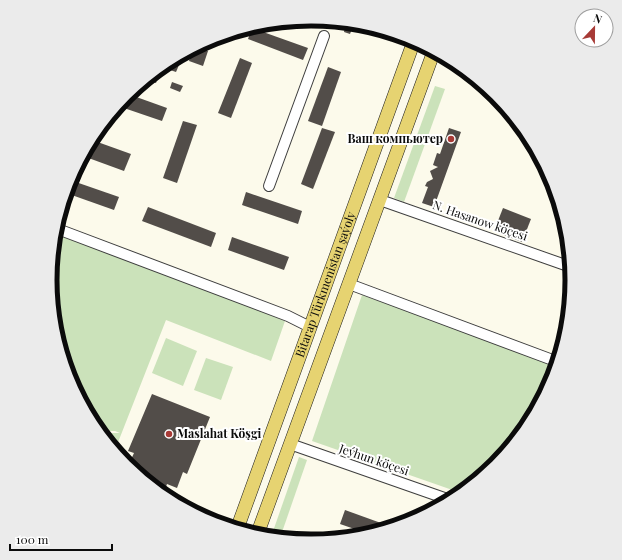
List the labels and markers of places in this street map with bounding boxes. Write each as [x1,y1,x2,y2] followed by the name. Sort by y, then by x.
[347,130,443,146] place label: Ваш компьютер
[446,134,456,144] marker: Ваш компьютер
[177,425,262,441] place label: Maslahat Köşgi
[164,429,174,439] marker: Maslahat Köşgi

